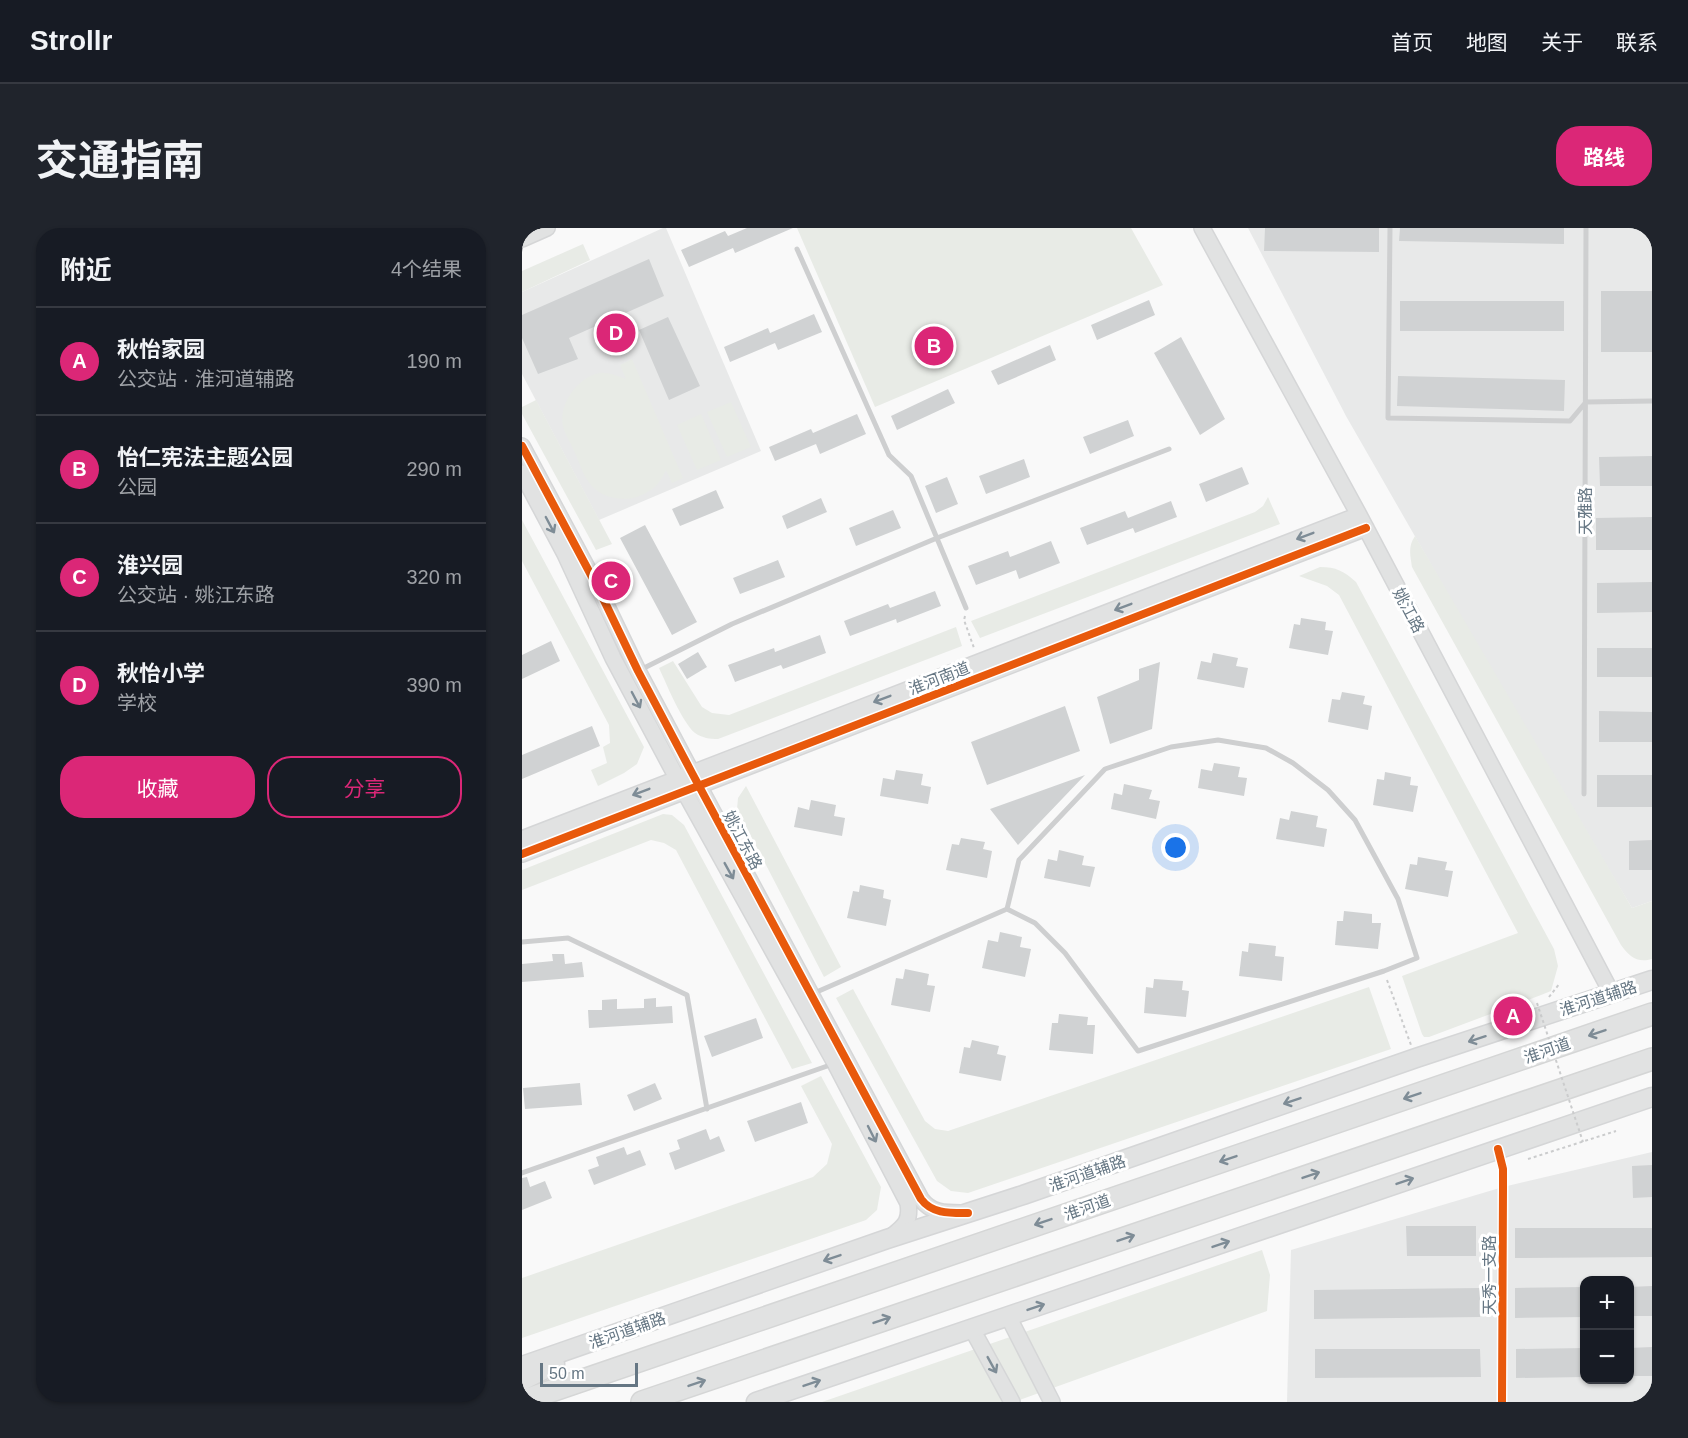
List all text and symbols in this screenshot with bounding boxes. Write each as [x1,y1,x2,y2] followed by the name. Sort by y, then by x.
[30,25,112,56] text: Strollr
[1391,31,1433,54] text: 首页
[1466,31,1508,54] text: 地图
[1541,31,1583,54] text: 关于
[1616,31,1658,54] text: 联系
[1556,126,1652,186] button: 路线
[36,137,204,184] text: 交通指南
[60,255,112,285] text: 附近
[391,258,462,280] text: 4个结果
[596,310,635,356] pin: D
[914,324,954,368] pin: B
[117,337,205,362] text: 秋怡家园
[72,350,87,372] text: A
[406,350,462,372] text: 190 m
[117,368,295,390] text: 公交站 · 淮河道辅路
[117,445,293,470] text: 怡仁宪法主题公园
[72,458,87,480] text: B
[406,458,462,480] text: 290 m
[117,476,157,498] text: 公园
[1577,487,1594,535] street label: 天雅路
[544,516,556,534] one-way arrow
[1296,532,1315,543] one-way arrow
[117,553,183,578] text: 淮兴园
[592,558,631,604] pin: C
[72,566,87,588] text: C
[406,566,462,588] text: 320 m
[117,584,275,606] text: 公交站 · 姚江东路
[1390,585,1427,635] street label: 姚江路
[1114,602,1133,613] one-way arrow
[906,659,972,698] street label: 淮河南道
[117,661,205,686] text: 秋怡小学
[72,674,87,696] text: D
[406,674,462,696] text: 390 m
[631,690,642,708] one-way arrow
[117,692,157,714] text: 学校
[873,695,892,706] one-way arrow
[60,756,255,818] button: 收藏
[267,756,462,818] button: 分享
[633,787,651,798] one-way arrow
[720,808,765,872] street label: 姚江东路
[1161,833,1190,862] your location
[723,862,735,879] one-way arrow
[1557,978,1639,1019] street label: 淮河道辅路
[1494,994,1532,1038] pin: A
[1588,1028,1607,1039] one-way arrow
[1468,1034,1487,1045] one-way arrow
[1522,1035,1573,1066] street label: 淮河道
[1403,1091,1422,1102] one-way arrow
[1283,1097,1302,1108] one-way arrow
[867,1125,879,1143] one-way arrow
[1047,1152,1128,1195] street label: 淮河道辅路
[1219,1154,1238,1165] one-way arrow
[1301,1168,1319,1179] one-way arrow
[1395,1174,1414,1185] one-way arrow
[1062,1192,1113,1223] street label: 淮河道
[1034,1218,1053,1229] one-way arrow
[1116,1231,1135,1242] one-way arrow
[1481,1235,1498,1315] street label: 天秀一支路
[1211,1237,1230,1248] one-way arrow
[823,1254,842,1265] one-way arrow
[1580,1276,1634,1384] map controls
[1580,1276,1634,1330] button: +
[1026,1300,1045,1311] one-way arrow
[587,1309,668,1352] street label: 淮河道辅路
[872,1314,891,1325] one-way arrow
[1580,1330,1634,1384] button: −
[986,1356,998,1373] one-way arrow
[540,1360,638,1388] scale bar
[549,1365,585,1382] text: 50 m
[687,1377,706,1388] one-way arrow
[802,1377,821,1388] one-way arrow

